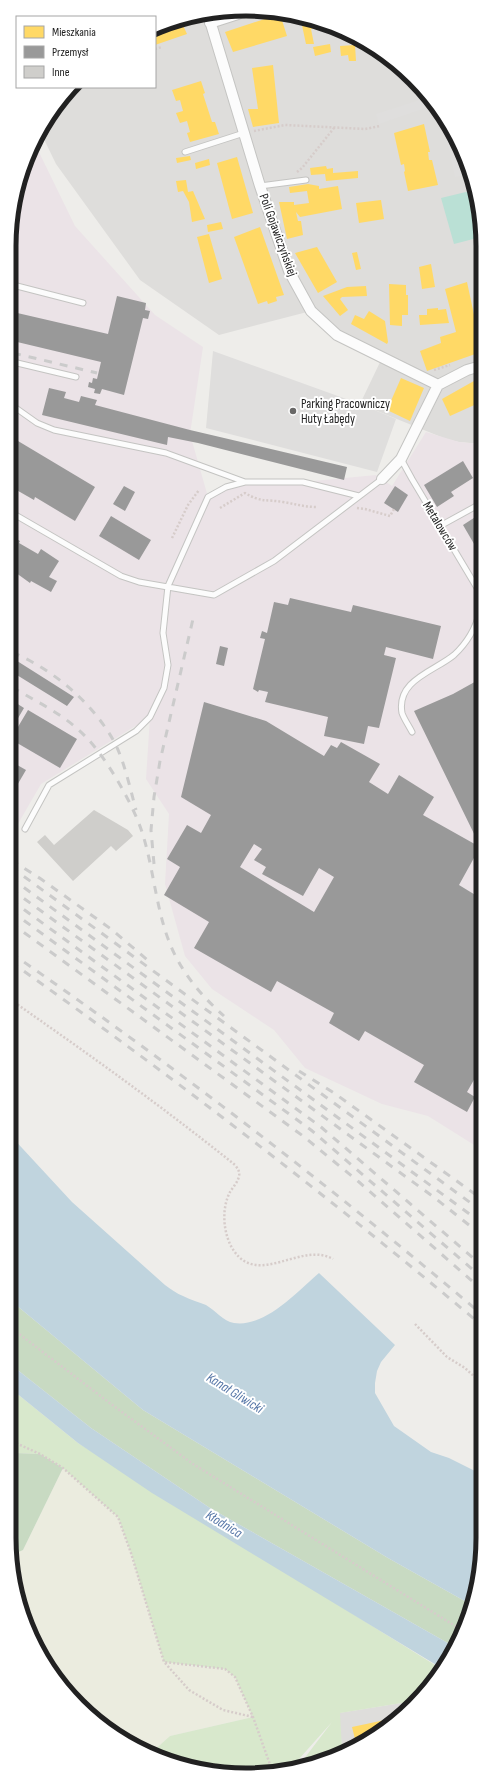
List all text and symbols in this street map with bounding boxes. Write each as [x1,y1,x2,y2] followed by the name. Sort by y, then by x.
[16,16,156,88] legend
[52,25,96,40] text: Mieszkania
[52,45,89,60] text: Przemysł
[52,65,70,80] text: Inne
[256,191,300,279] street label: Poli Gojawiczyńskiej
[301,396,390,427] place label: Parking Pracowniczy Huty Łabędy
[288,406,298,416] marker: Parking Pracowniczy Huty Łabędy
[419,498,461,554] street label: Metalowców
[203,1369,267,1417] water label: Kanał Gliwicki
[203,1506,246,1542] water label: Kłodnica

